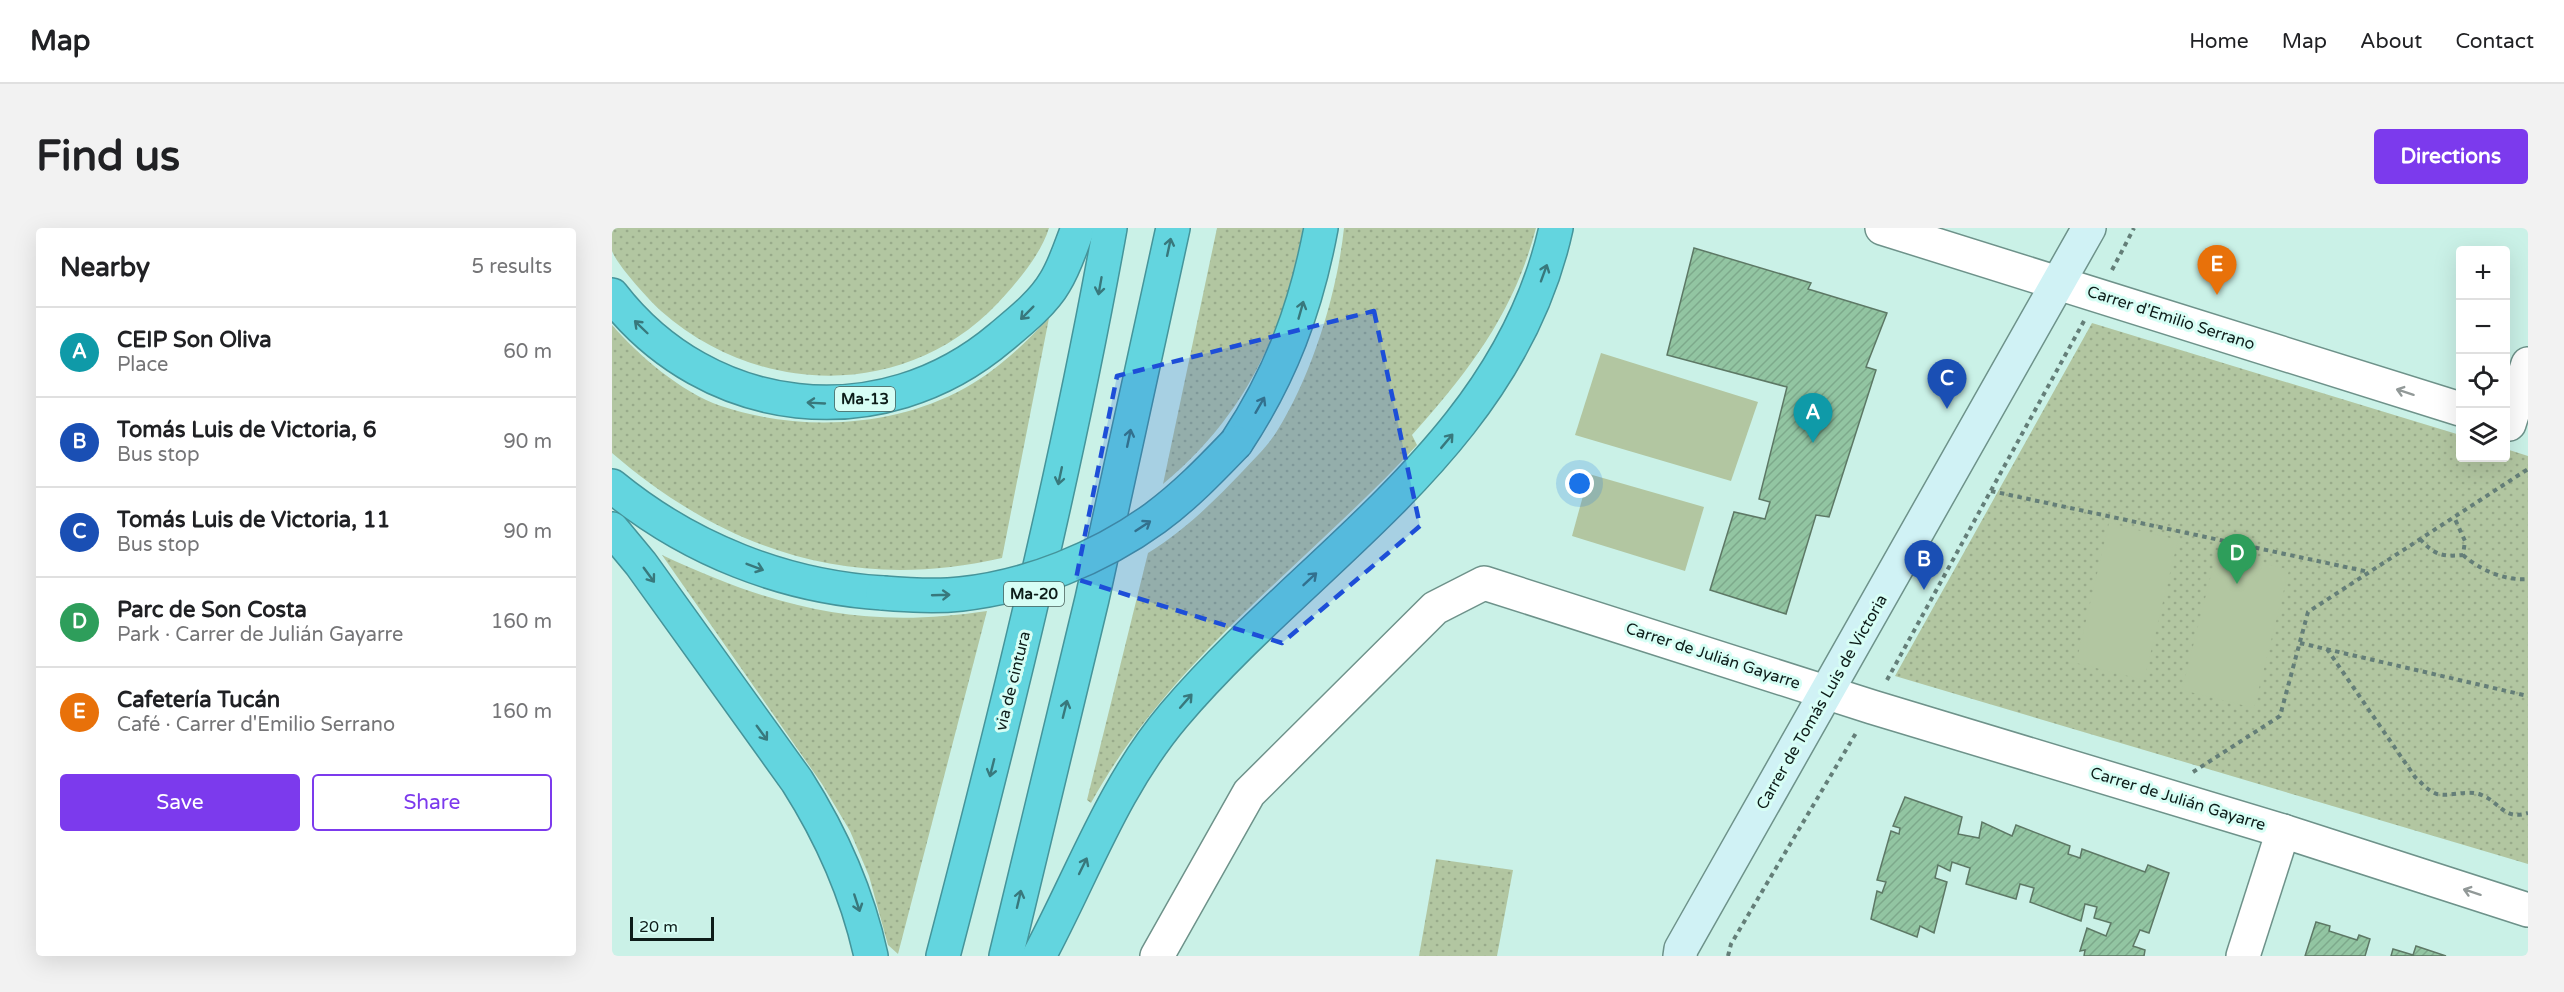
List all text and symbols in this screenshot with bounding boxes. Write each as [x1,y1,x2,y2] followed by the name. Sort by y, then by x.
[30,24,90,58] text: Map
[2189,29,2249,54] text: Home
[2282,29,2327,54] text: Map
[2360,29,2422,54] text: About
[2455,29,2534,54] text: Contact
[2374,129,2528,184] button: Directions
[36,131,180,182] text: Find us
[1164,238,1175,257] one-way arrow
[2198,245,2236,295] pin: E
[2456,246,2510,462] map controls
[2456,246,2510,300] button: +
[60,252,150,283] text: Nearby
[472,255,552,279] text: 5 results
[1539,264,1550,283] one-way arrow
[1094,275,1105,295] one-way arrow
[2085,281,2257,355] street label: Carrer d'Emilio Serrano
[2456,300,2510,354] button: −
[1296,301,1307,320] one-way arrow
[1020,305,1035,320] one-way arrow
[633,320,648,335] one-way arrow
[117,327,272,353] text: CEIP Son Oliva
[72,340,87,364] text: A
[503,340,552,364] text: 60 m
[117,353,168,377] text: Place
[2456,354,2510,408] button: locate
[1928,360,1966,409] pin: C
[2396,385,2415,396] one-way arrow
[835,387,895,411] road number: Ma-13
[1794,394,1832,443] pin: A
[806,397,826,408] one-way arrow
[1254,397,1266,414] one-way arrow
[2456,408,2510,462] button: layers
[117,417,377,443] text: Tomás Luis de Victoria, 6
[1123,428,1135,447] one-way arrow
[73,430,86,454] text: B
[503,430,552,454] text: 90 m
[1440,433,1453,449] one-way arrow
[117,443,200,467] text: Bus stop
[1054,467,1066,486] one-way arrow
[1565,469,1594,498] your location
[117,507,390,533] text: Tomás Luis de Victoria, 11
[1134,519,1151,531] one-way arrow
[73,520,86,544] text: C
[503,520,552,544] text: 90 m
[117,533,200,557] text: Bus stop
[2218,534,2256,584] pin: D
[1904,540,1944,590] pin: B
[745,563,764,574] one-way arrow
[643,566,655,582] one-way arrow
[1302,572,1317,586] one-way arrow
[1004,582,1064,606] road number: Ma-20
[931,589,951,600] one-way arrow
[1752,591,1892,813] street label: Carrer de Tomás Luis de Victoria
[117,597,307,623] text: Parc de Son Costa
[72,610,87,634] text: D
[491,610,552,634] text: 160 m
[1623,618,1803,694] street label: Carrer de Julián Gayarre
[117,623,403,647] text: Park · Carrer de Julián Gayarre
[991,629,1035,733] street label: via de cintura
[117,687,280,713] text: Cafetería Tucán
[1179,694,1193,709] one-way arrow
[73,700,86,724] text: E
[491,700,552,724] text: 160 m
[1059,700,1071,719] one-way arrow
[117,713,395,737] text: Café · Carrer d'Emilio Serrano
[756,725,768,741] one-way arrow
[985,759,997,778] one-way arrow
[2088,763,2268,835] street label: Carrer de Julián Gayarre
[60,774,300,831] button: Save
[312,774,552,831] button: Share
[1077,857,1089,875] one-way arrow
[2463,886,2482,897] one-way arrow
[1014,890,1026,909] one-way arrow
[852,893,863,912] one-way arrow
[630,914,714,942] scale bar
[639,917,678,937] text: 20 m

